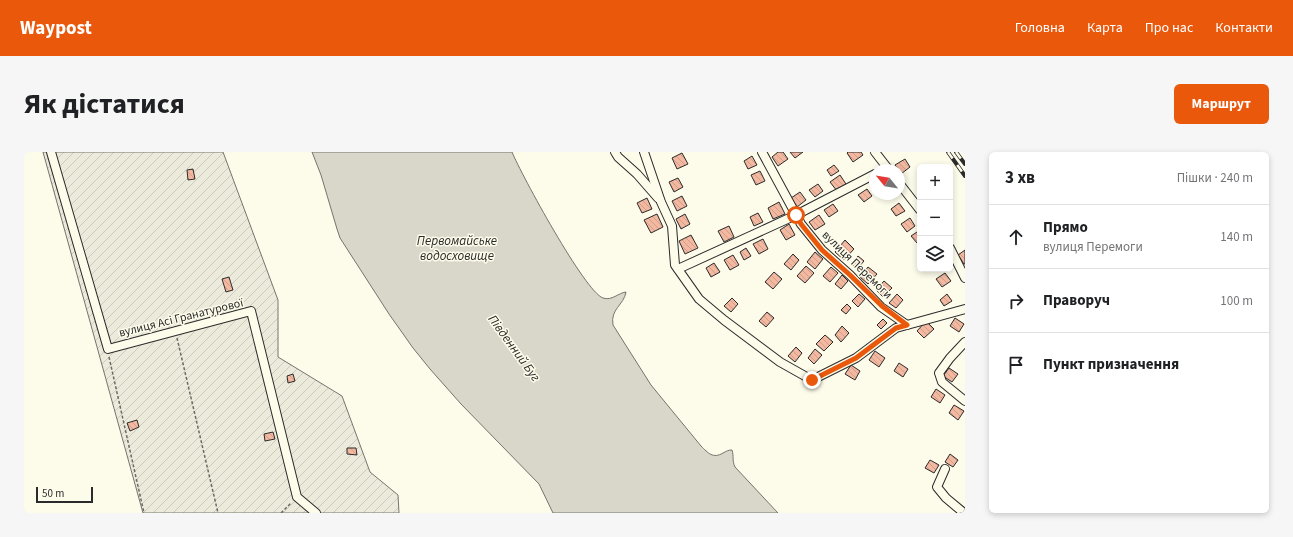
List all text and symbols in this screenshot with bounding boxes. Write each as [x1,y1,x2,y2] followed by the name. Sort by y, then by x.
[20,15,92,42] text: Waypost
[1015,18,1065,38] text: Головна
[1087,18,1123,38] text: Карта
[1145,18,1193,38] text: Про нас
[1215,18,1273,38] text: Контакти
[24,84,185,124] text: Як дістатися
[1174,84,1269,124] button: Маршрут
[869,164,905,200] north arrow
[917,164,953,272] map controls
[917,164,953,200] button: +
[1005,166,1035,190] text: 3 хв
[1177,169,1253,187] text: Пішки · 240 m
[917,200,953,236] button: −
[787,206,805,224] route start
[1043,217,1088,238] text: Прямо
[1005,226,1027,248] icon: ahead
[818,227,896,303] street label: вулиця Перемоги
[1220,228,1253,246] text: 140 m
[417,232,497,265] water label: Первомайське водосховище
[917,236,953,272] button: layers
[1043,238,1143,256] text: вулиця Перемоги
[1005,290,1027,312] icon: right
[1043,290,1110,311] text: Праворуч
[1220,292,1253,310] text: 100 m
[117,294,246,342] street label: вулиця Асі Гранатурової
[484,311,544,385] water label: Південний Буг
[1005,354,1027,376] icon: arrive
[1043,354,1179,375] text: Пункт призначення
[803,371,821,389] route end
[36,485,93,504] scale bar
[42,486,64,501] text: 50 m

